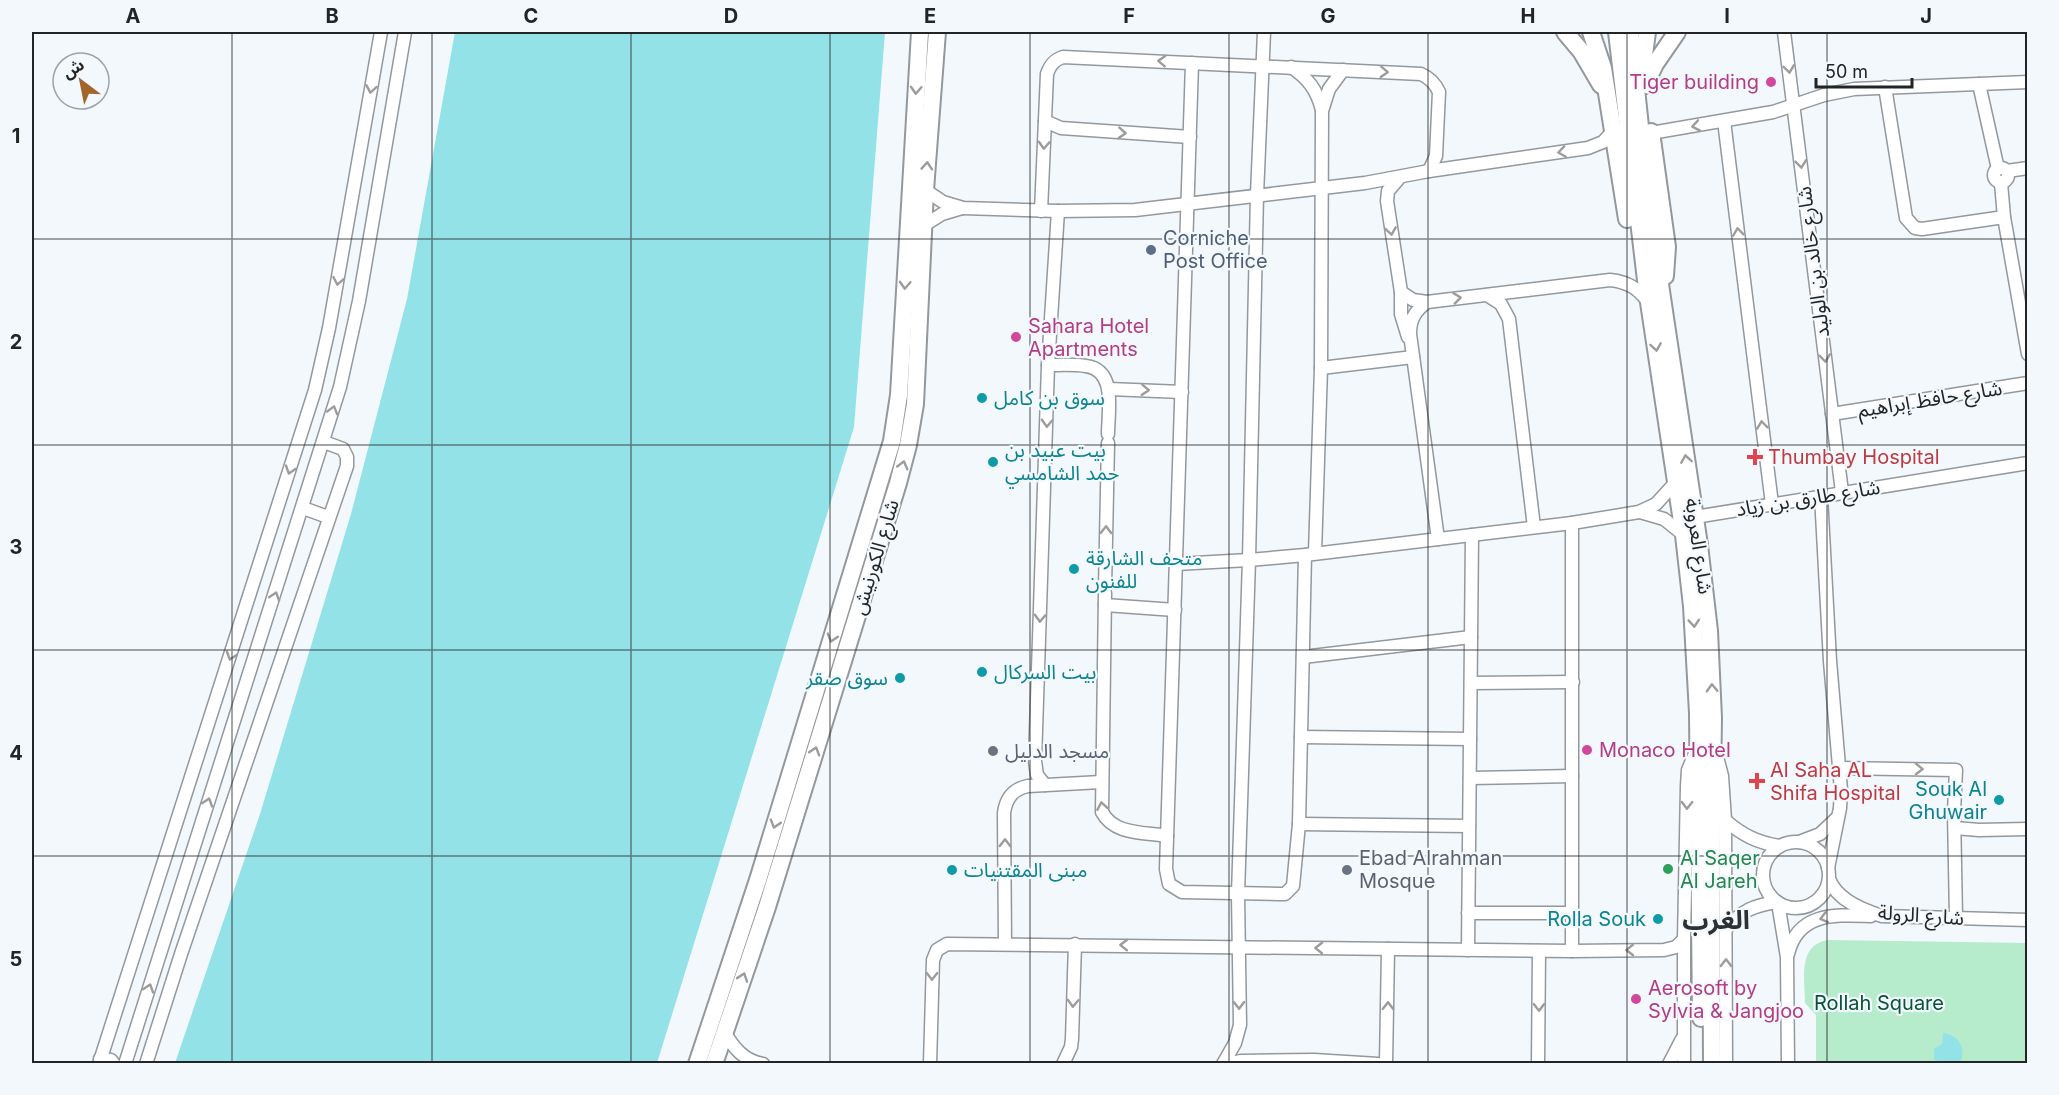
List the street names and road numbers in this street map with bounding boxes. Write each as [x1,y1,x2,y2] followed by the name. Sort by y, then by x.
[1792,185,1837,339] street label: شارع خالد بن الوليد
[1856,376,2004,425] street label: شارع حافظ إبراهيم
[1734,475,1882,524] street label: شارع طارق بن زياد
[1677,496,1718,596] street label: شارع العروبة
[846,497,907,618] street label: شارع الكورنيش
[1877,900,1965,933] street label: شارع الرولة

